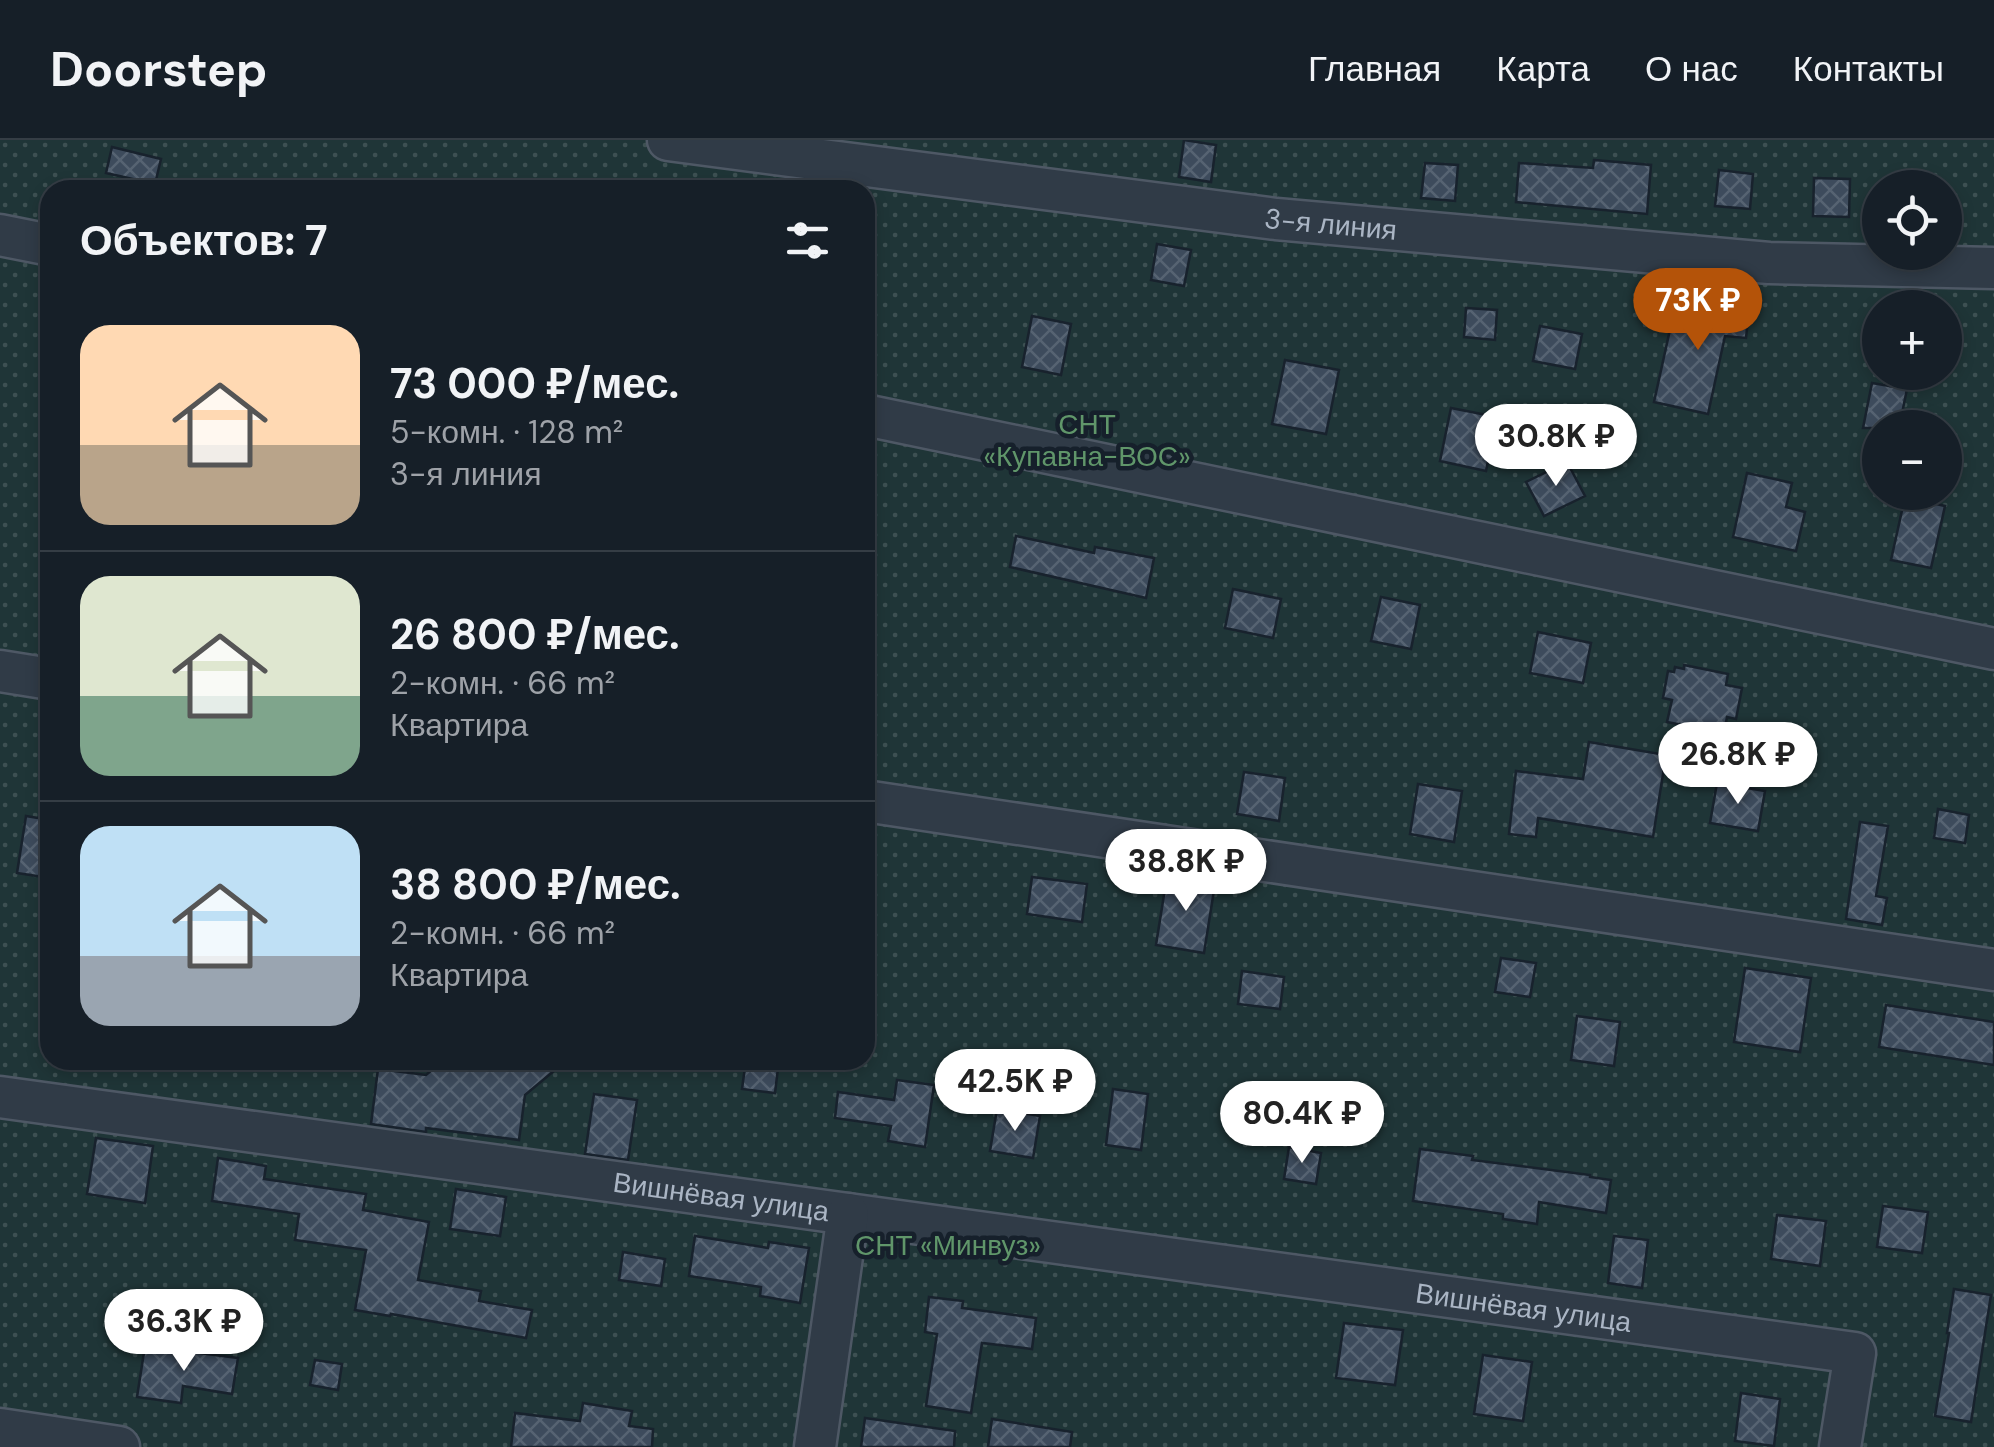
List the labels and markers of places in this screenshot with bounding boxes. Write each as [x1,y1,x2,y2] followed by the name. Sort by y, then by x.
[1628,268,1768,353] pin: 73K ₽
[1464,404,1648,489] pin: 30.8K ₽
[1646,722,1830,807] pin: 26.8K ₽
[1094,829,1278,914] pin: 38.8K ₽
[923,1049,1107,1134] pin: 42.5K ₽
[1210,1081,1394,1166] pin: 80.4K ₽
[92,1289,276,1374] pin: 36.3K ₽

